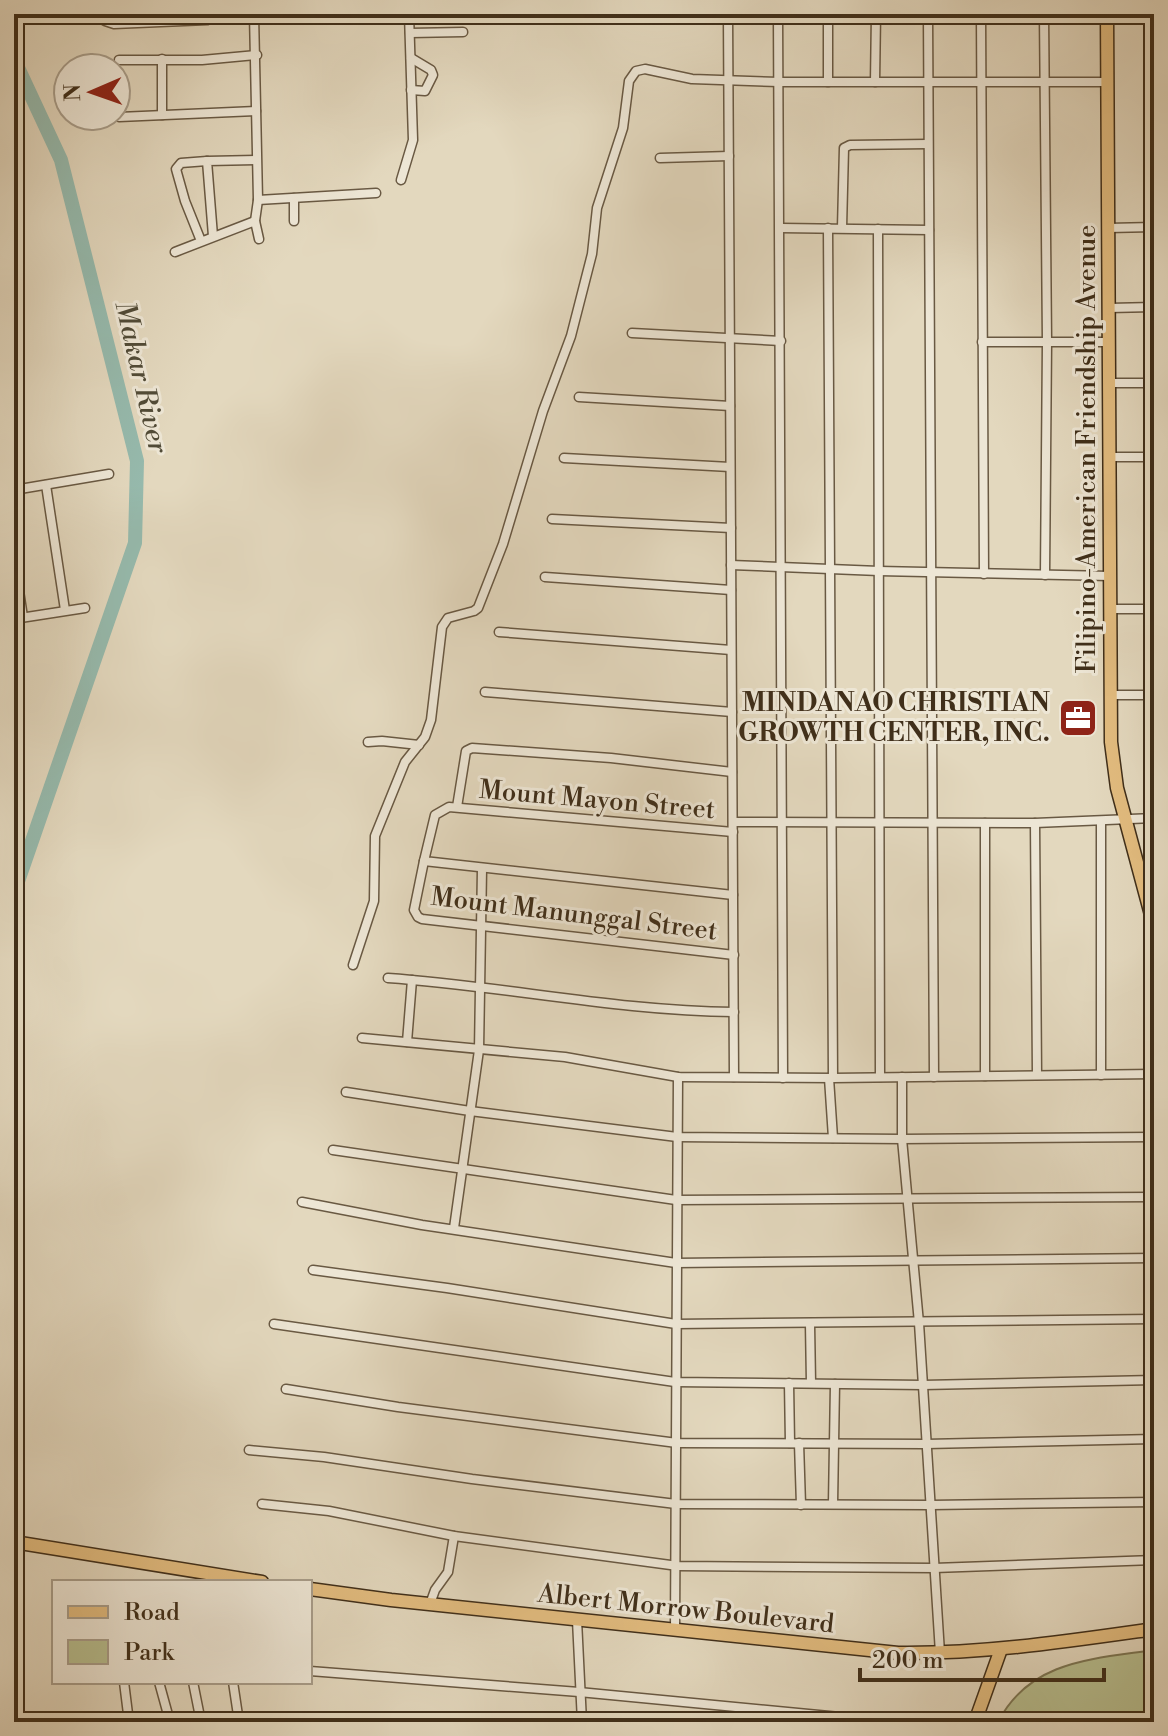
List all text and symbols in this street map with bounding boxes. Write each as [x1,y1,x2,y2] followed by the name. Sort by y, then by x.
[52,52,132,132] north arrow
[60,83,87,102] text: N
[1071,225,1103,673] street label: Filipino-American Friendship Avenue
[106,297,176,458] water label: Makar River
[738,687,1050,749] place label: MINDANAO CHRISTIAN GROWTH CENTER, INC.
[1057,697,1099,739] office icon: MINDANAO CHRISTIAN GROWTH CENTER, INC.
[478,774,716,826] street label: Mount Mayon Street
[429,881,719,947] street label: Mount Manunggal Street
[535,1577,836,1641] street label: Albert Morrow Boulevard
[52,1580,312,1684] legend
[124,1598,180,1628] text: Road
[860,1632,1104,1682] scale bar
[124,1638,175,1668] text: Park
[872,1646,943,1676] text: 200 m

